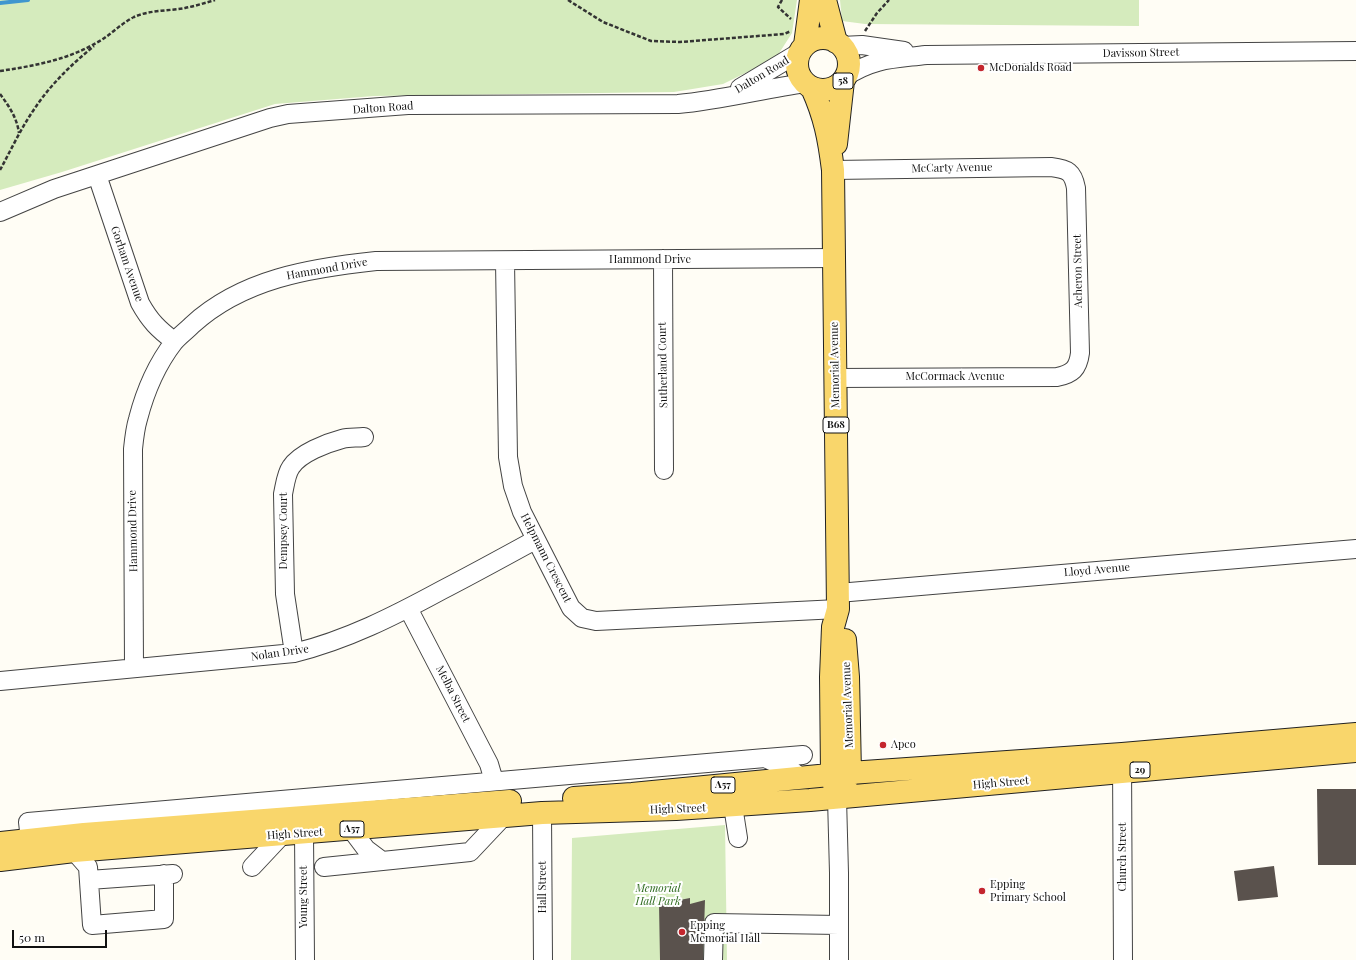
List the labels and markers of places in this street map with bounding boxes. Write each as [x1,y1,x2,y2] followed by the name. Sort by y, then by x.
[989,61,1072,75] place label: McDonalds Road
[976,63,986,73] marker: McDonalds Road
[891,738,916,752] place label: Apco
[878,740,888,750] marker: Apco
[990,878,1066,904] place label: Epping Primary School
[977,886,987,896] marker: Epping Primary School
[690,919,760,945] place label: Epping Memorial Hall
[677,927,687,937] marker: Epping Memorial Hall

